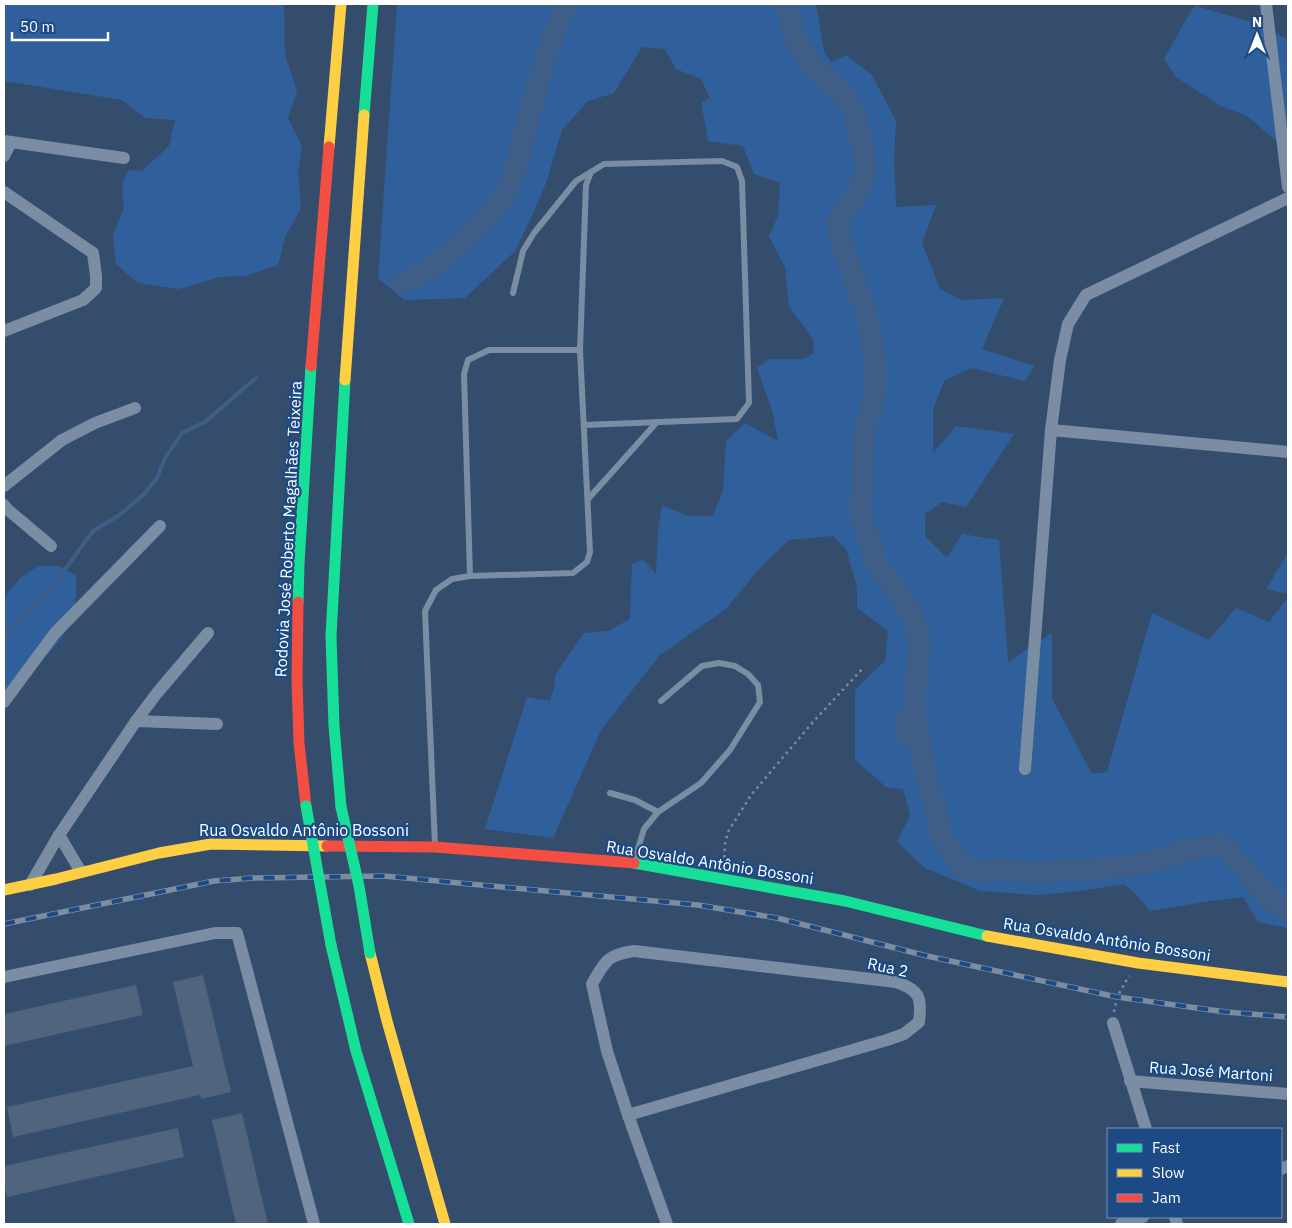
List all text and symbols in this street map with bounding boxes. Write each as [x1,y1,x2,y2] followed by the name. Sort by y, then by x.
[12,10,109,42] scale bar
[1232,10,1282,60] north arrow
[1252,13,1262,31] text: N
[20,17,55,36] text: 50 m
[270,380,306,678] street label: Rodovia José Roberto Magalhães Teixeira
[199,820,409,840] street label: Rua Osvaldo Antônio Bossoni
[605,836,815,888] street label: Rua Osvaldo Antônio Bossoni
[1002,913,1212,965] street label: Rua Osvaldo Antônio Bossoni
[866,953,910,981] street label: Rua 2
[1148,1057,1274,1085] street label: Rua José Martoni
[1107,1128,1282,1218] legend
[1152,1138,1180,1157] text: Fast
[1152,1163,1185,1182] text: Slow
[1152,1188,1181,1207] text: Jam

